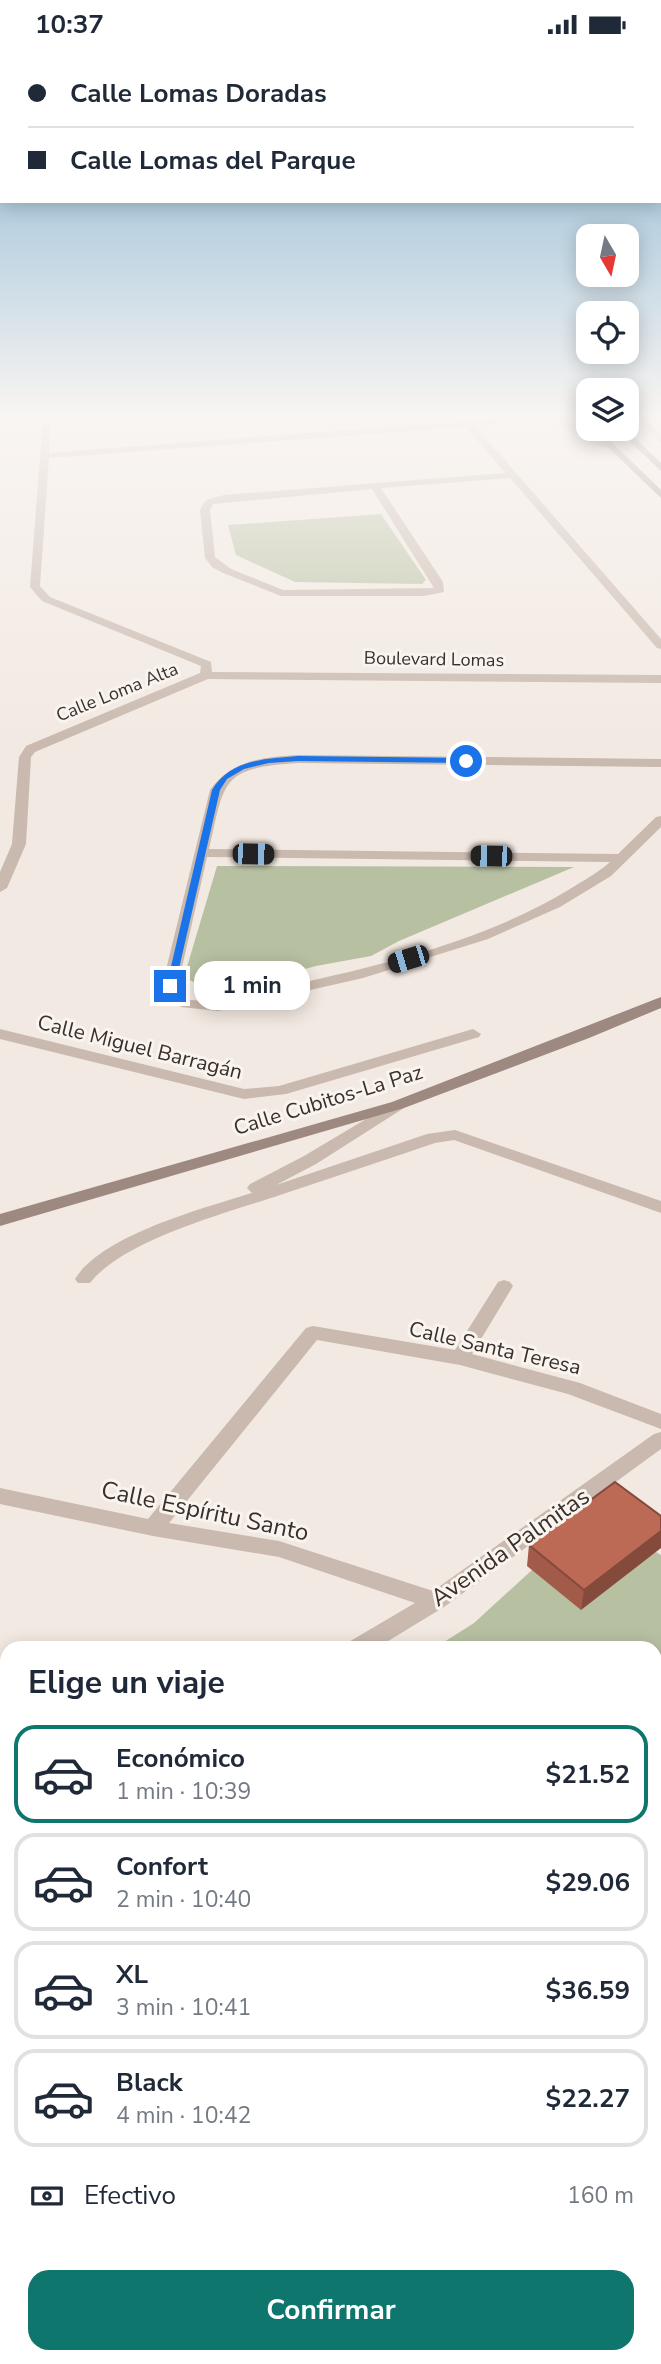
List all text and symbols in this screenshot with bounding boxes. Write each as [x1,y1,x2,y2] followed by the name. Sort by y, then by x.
[35,7,104,42] text: 10:37
[70,76,327,111] text: Calle Lomas Doradas
[70,143,355,178] text: Calle Lomas del Parque
[576,224,639,287] north arrow
[576,224,639,441] map controls
[576,301,639,364] button: locate
[576,378,639,441] button: layers
[364,646,504,672] street label: Boulevard Lomas
[52,657,182,727] street label: Calle Loma Alta
[450,745,482,777] route start
[232,843,275,865] car
[470,845,513,867] car
[385,943,432,975] car
[194,961,310,1011] callout: 1 min
[154,970,186,1002] route end
[222,970,282,1001] text: 1 min
[35,1008,245,1086] street label: Calle Miguel Barragán
[230,1058,426,1142] street label: Calle Cubitos-La Paz
[406,1315,584,1381] street label: Calle Santa Teresa
[98,1473,312,1549] street label: Calle Espíritu Santo
[424,1480,596,1614] street label: Avenida Palmitas
[28,1661,225,1704] text: Elige un viaje
[116,1741,245,1776] text: Económico
[32,1743,95,1806] icon: car
[546,1757,630,1792] text: $21.52
[116,1776,251,1807] text: 1 min · 10:39
[116,1849,208,1884] text: Confort
[32,1851,95,1914] icon: car
[546,1865,630,1900] text: $29.06
[116,1884,251,1915] text: 2 min · 10:40
[116,1957,148,1992] text: XL
[32,1959,95,2022] icon: car
[546,1973,630,2008] text: $36.59
[116,1992,251,2023] text: 3 min · 10:41
[116,2065,183,2100] text: Black
[32,2067,95,2130] icon: car
[546,2081,630,2116] text: $22.27
[116,2100,251,2131] text: 4 min · 10:42
[28,2177,66,2215] icon: cash
[84,2178,176,2213] text: Efectivo
[567,2180,634,2211] text: 160 m
[28,2270,634,2350] button: Confirmar

